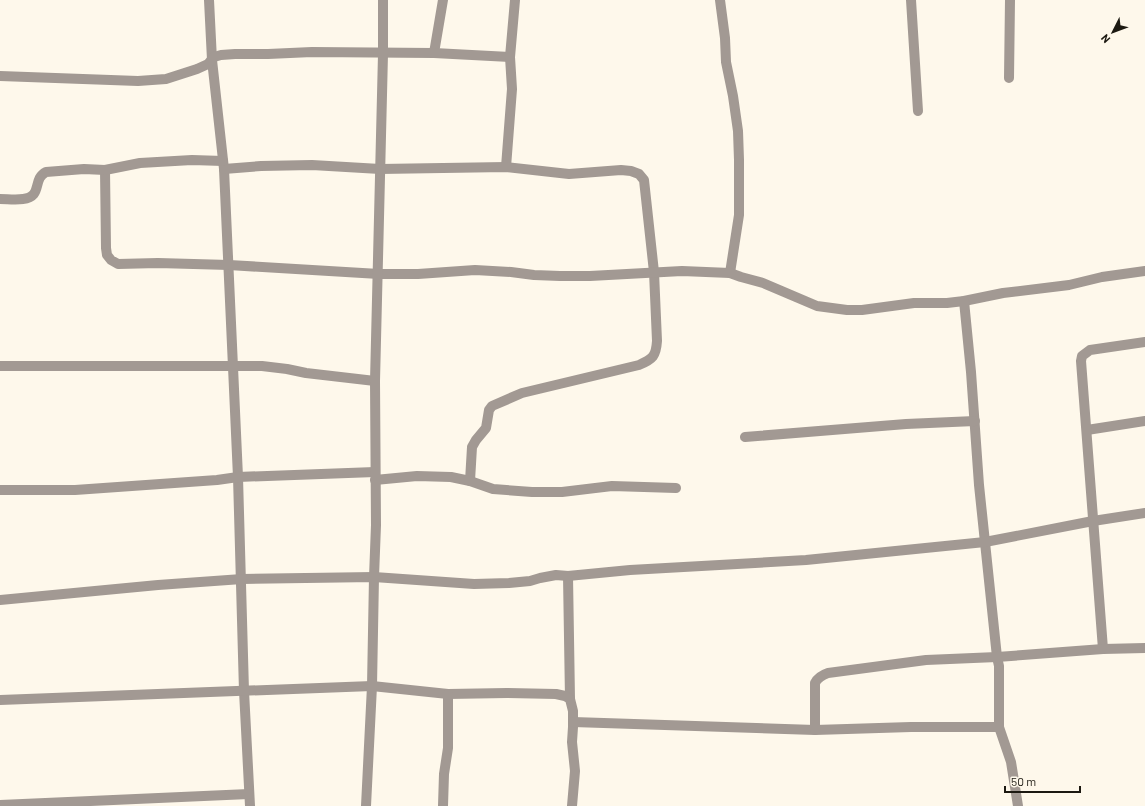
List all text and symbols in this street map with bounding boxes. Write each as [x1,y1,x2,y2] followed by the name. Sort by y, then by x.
[1093,12,1133,52] north arrow
[1098,32,1112,46] text: N
[1005,768,1080,794] scale bar
[1011,774,1036,788] text: 50 m

